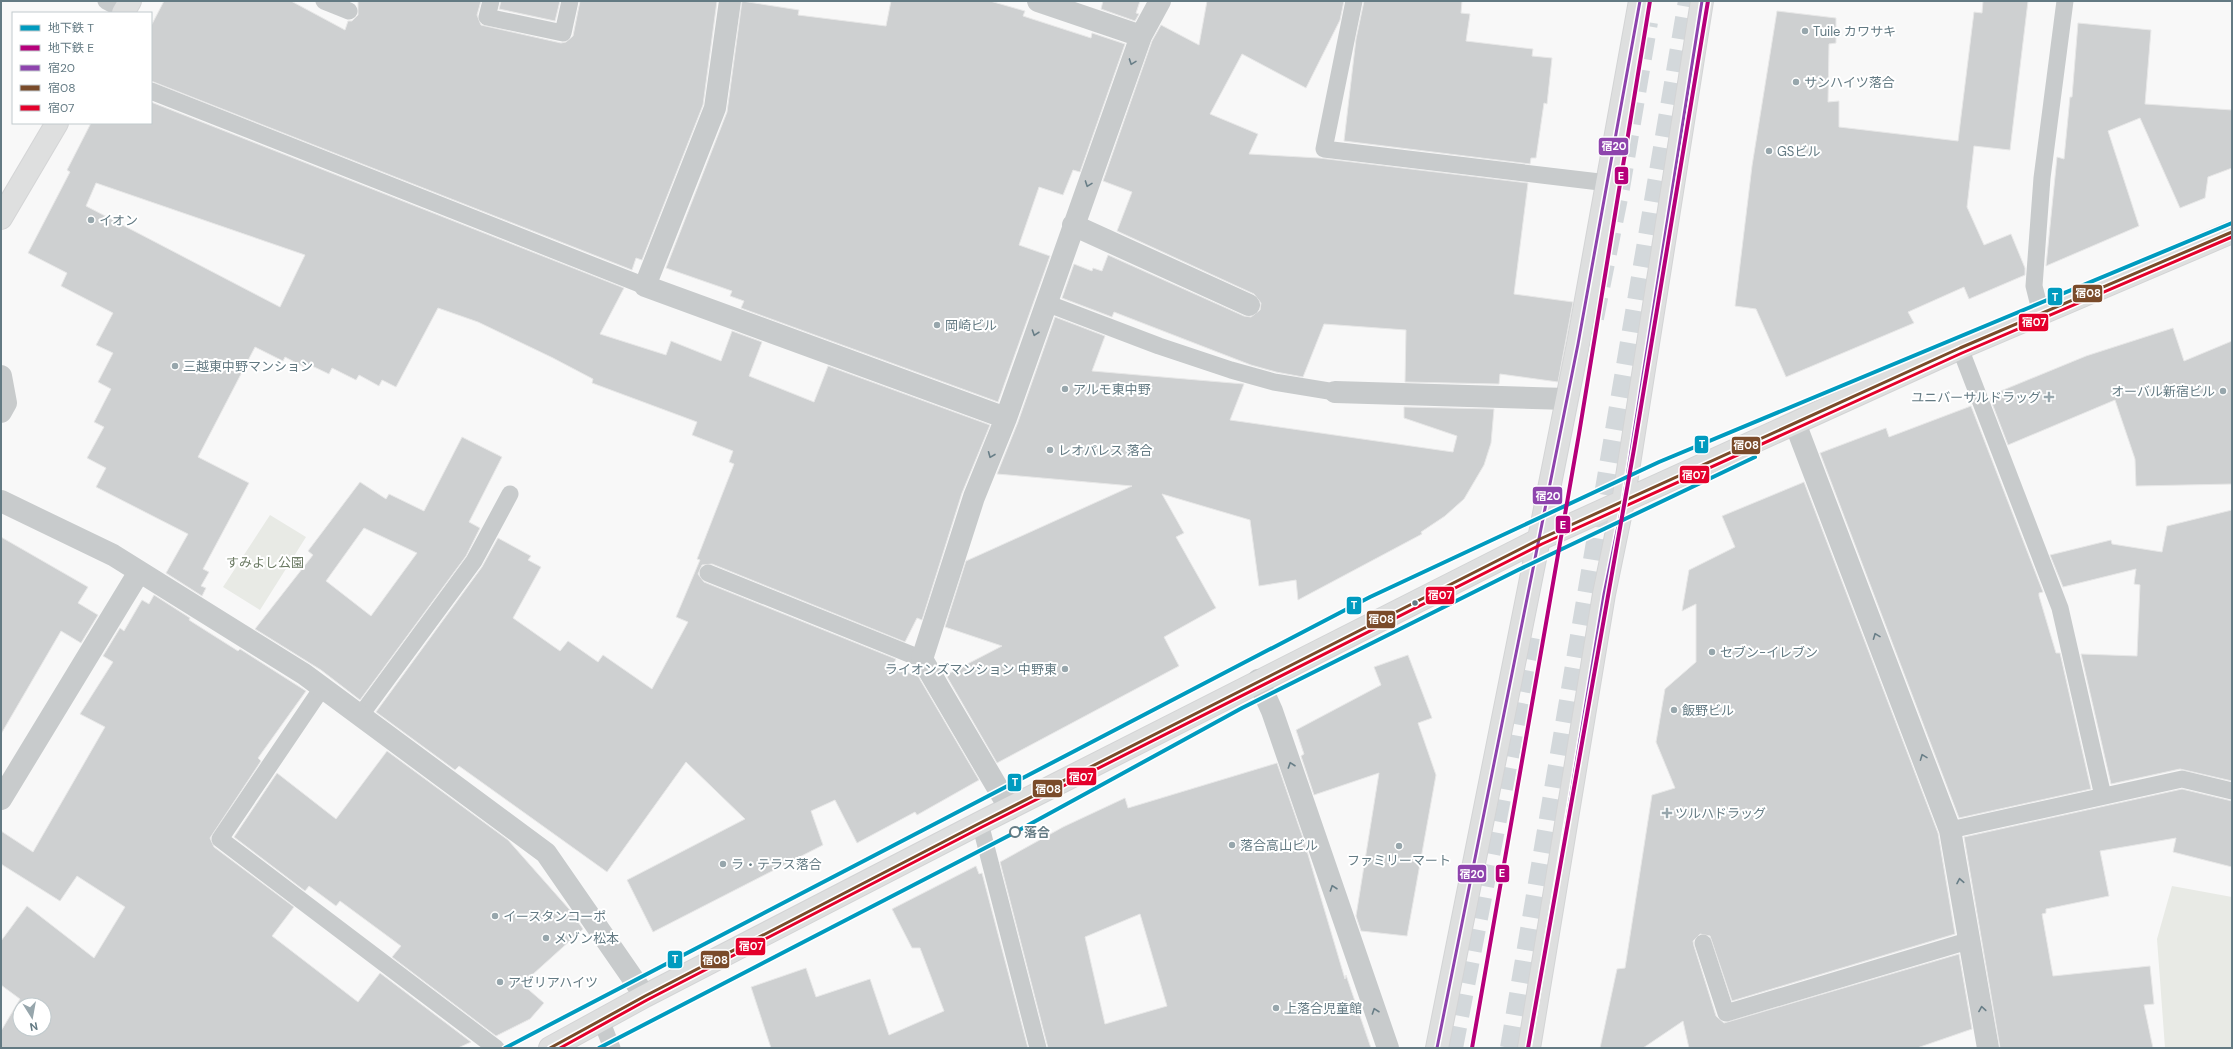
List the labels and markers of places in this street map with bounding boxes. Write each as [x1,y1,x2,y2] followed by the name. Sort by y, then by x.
[1813,23,1896,40] place label: Tuile カワサキ
[1800,26,1810,36] marker: Tuile カワサキ
[1804,74,1895,91] place label: サンハイツ落合
[1791,77,1801,87] marker: サンハイツ落合
[1777,143,1820,160] place label: GSビル
[1764,146,1774,156] marker: GSビル
[99,212,138,229] place label: イオン
[86,215,96,225] marker: イオン
[945,317,997,334] place label: 岡崎ビル
[932,320,942,330] marker: 岡崎ビル
[183,358,313,375] place label: 三越東中野マンション
[170,361,180,371] marker: 三越東中野マンション
[1073,381,1151,398] place label: アルモ東中野
[2111,383,2215,400] place label: オーバル新宿ビル
[1060,384,1070,394] marker: アルモ東中野
[2218,386,2228,396] marker: オーバル新宿ビル
[1911,389,2041,406] place label: ユニバーサルドラッグ
[2044,392,2054,402] marker: ユニバーサルドラッグ
[1058,442,1152,459] place label: レオパレス 落合
[1045,445,1055,455] marker: レオパレス 落合
[1410,598,1420,608] unlabelled marker
[1720,644,1818,661] place label: セブン-イレブン
[1707,647,1717,657] marker: セブン-イレブン
[885,661,1057,678] place label: ライオンズマンション 中野東
[1060,664,1070,674] marker: ライオンズマンション 中野東
[1682,702,1734,719] place label: 飯野ビル
[1669,705,1679,715] marker: 飯野ビル
[1675,805,1766,822] place label: ツルハドラッグ
[1662,808,1672,818] marker: ツルハドラッグ
[1024,824,1050,841] place label: 落合
[1009,826,1021,838] marker: 落合
[1240,837,1318,854] place label: 落合高山ビル
[1227,840,1237,850] marker: 落合高山ビル
[1394,841,1404,851] marker: ファミリーマート
[1347,852,1451,869] place label: ファミリーマート
[731,856,822,873] place label: ラ・テラス落合
[718,859,728,869] marker: ラ・テラス落合
[503,908,606,925] place label: イースタンコーポ
[490,911,500,921] marker: イースタンコーポ
[554,930,619,947] place label: メゾン松本
[541,933,551,943] marker: メゾン松本
[508,974,598,991] place label: アゼリアハイツ
[495,977,505,987] marker: アゼリアハイツ
[1284,1000,1362,1017] place label: 上落合児童館
[1271,1003,1281,1013] marker: 上落合児童館

